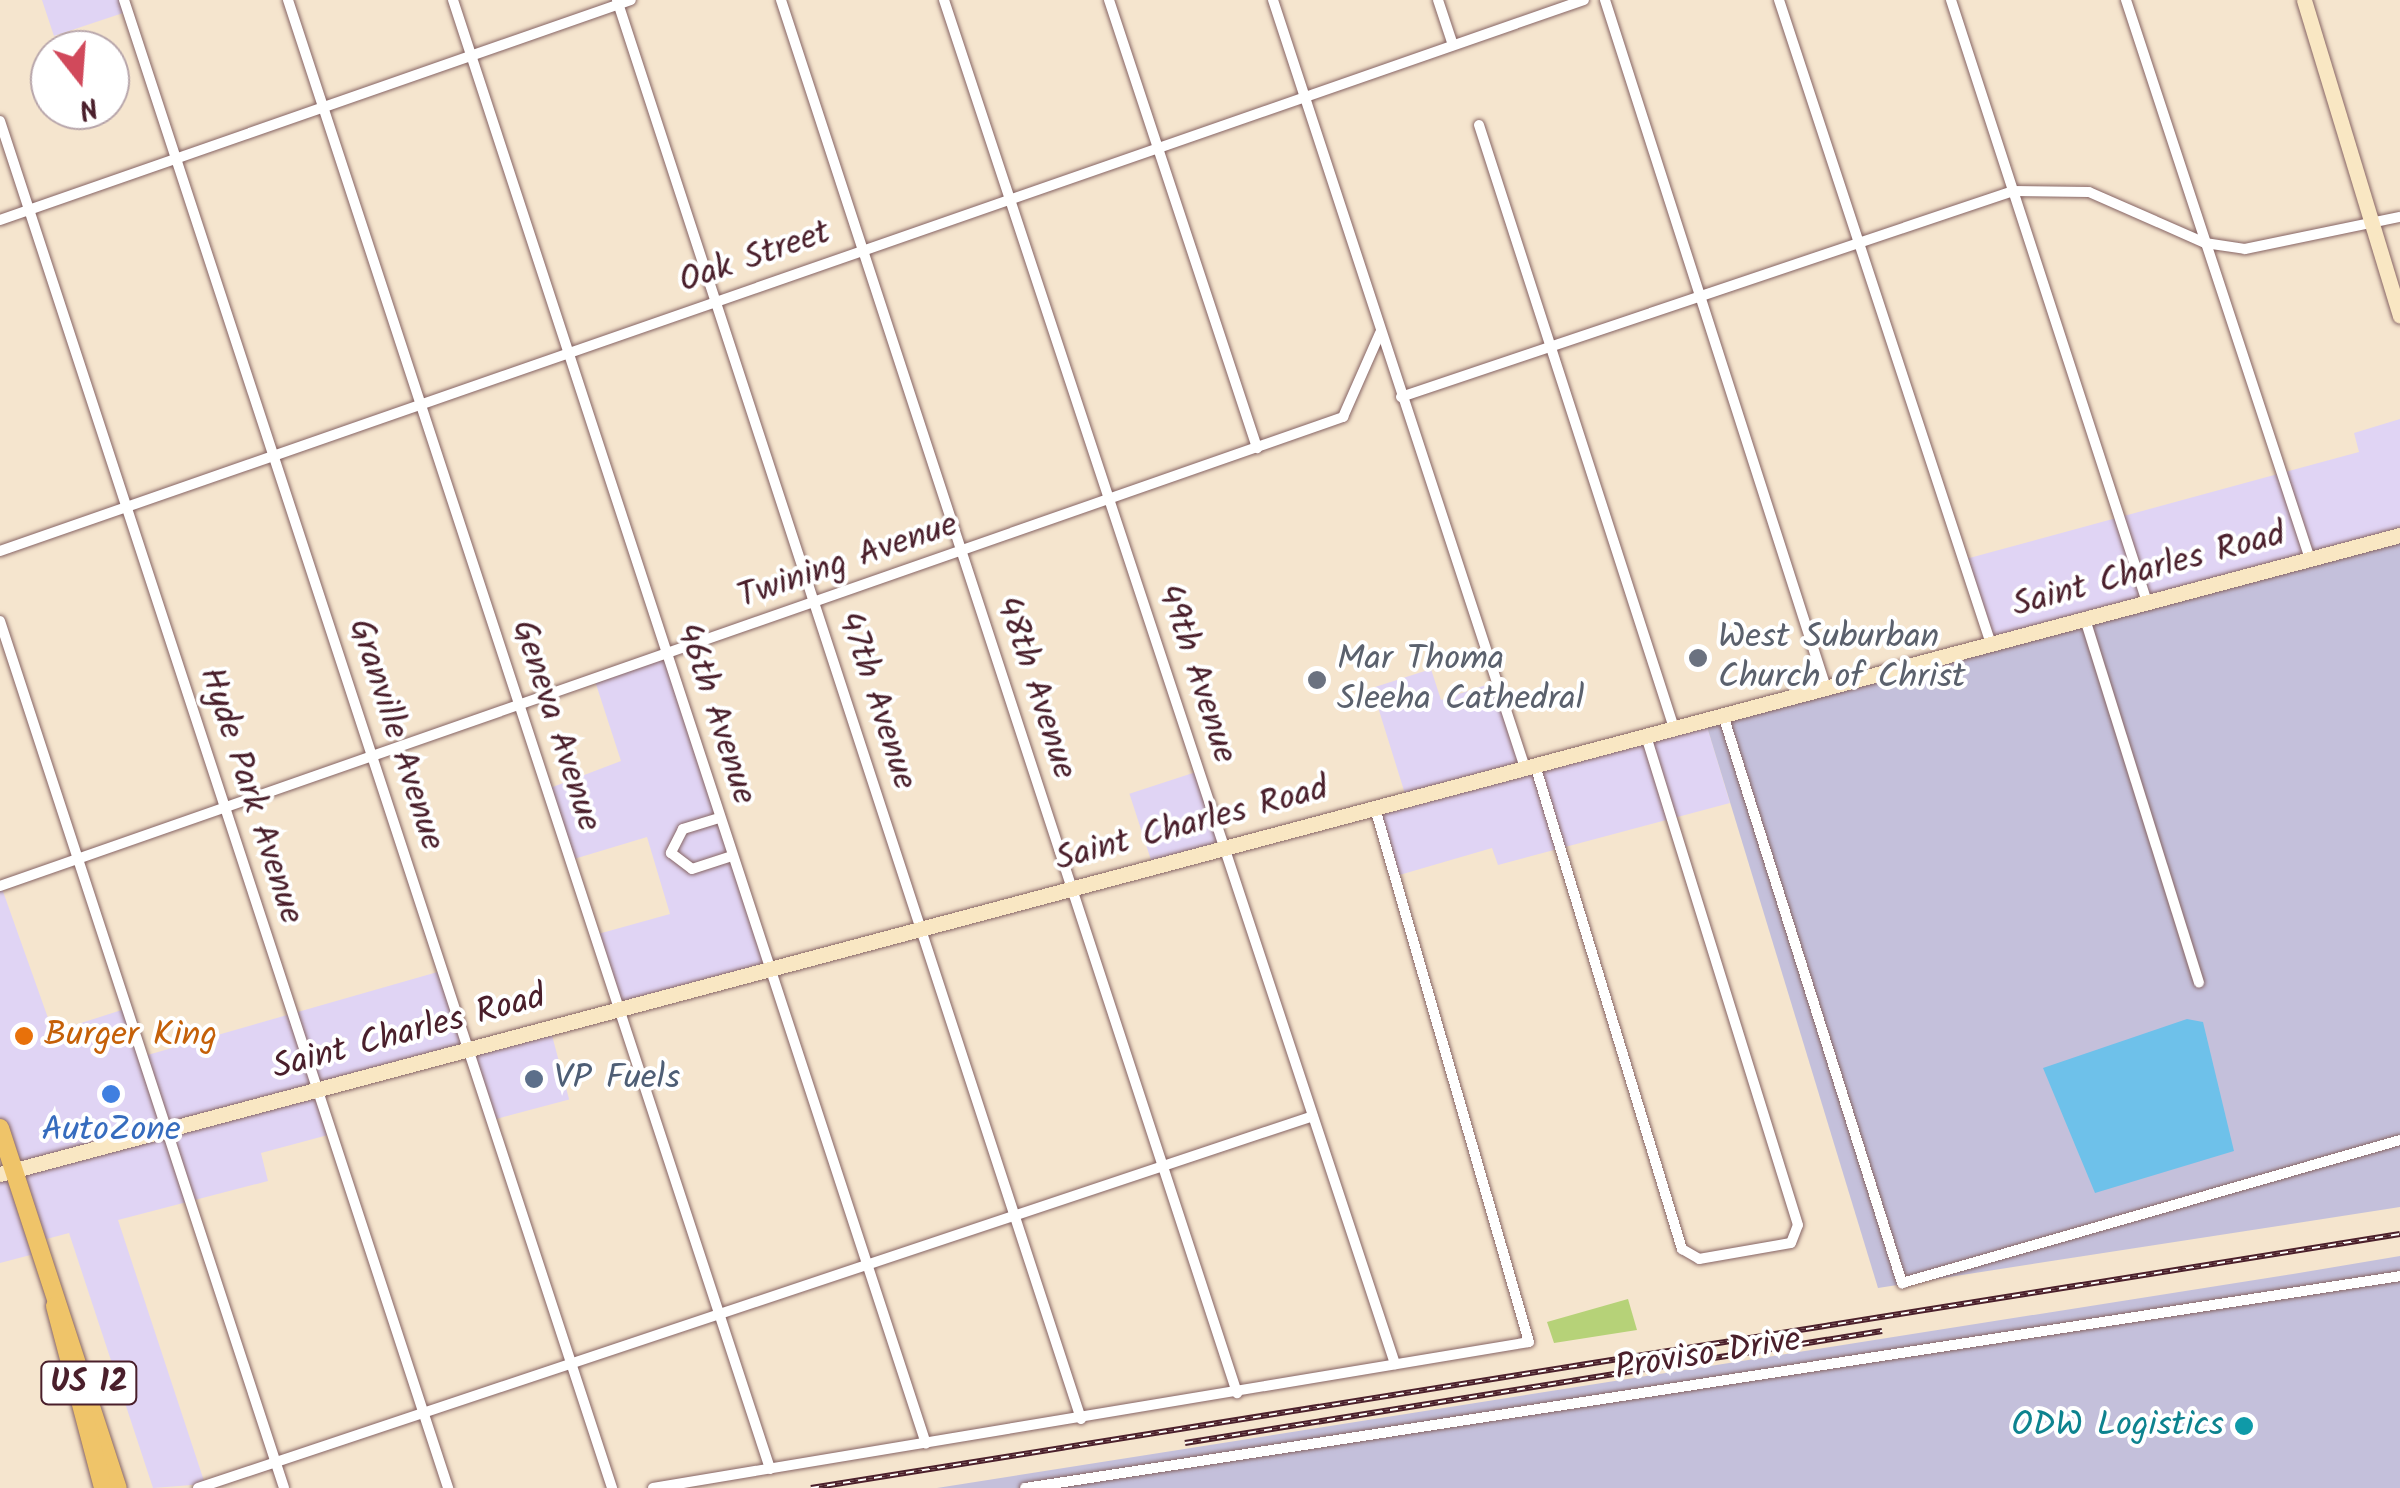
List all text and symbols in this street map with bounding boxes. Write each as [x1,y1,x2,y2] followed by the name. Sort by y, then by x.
[30,30,130,130] north arrow
[73,83,103,131] text: N
[674,213,836,303] street label: Oak Street
[732,505,964,619] street label: Twining Avenue
[2008,514,2290,628] street label: Saint Charles Road
[1147,579,1245,769] street label: 49th Avenue
[986,591,1084,785] street label: 48th Avenue
[827,607,925,795] street label: 47th Avenue
[338,614,452,856] street label: Granville Avenue
[501,615,609,837] street label: Geneva Avenue
[1718,617,1966,699] place label: West Suburban Church of Christ
[666,618,764,810] street label: 46th Avenue
[1337,639,1584,721] place label: Mar Thoma Sleeha Cathedral
[1687,647,1709,669] marker: West Suburban Church of Christ
[189,662,311,930] street label: Hyde Park Avenue
[1306,669,1328,691] marker: Mar Thoma Sleeha Cathedral
[1051,768,1333,882] street label: Saint Charles Road
[268,976,550,1090] street label: Saint Charles Road
[44,1015,217,1057] place label: Burger King
[13,1025,35,1047] marker: Burger King
[554,1058,680,1100] place label: VP Fuels
[523,1068,545,1090] marker: VP Fuels
[100,1083,122,1105] marker: AutoZone
[41,1110,181,1152] place label: AutoZone
[1612,1320,1804,1390] street label: Proviso Drive
[39,1356,139,1410] road number: US 12
[2011,1405,2224,1447] place label: ODW Logistics
[2233,1415,2255,1437] marker: ODW Logistics

